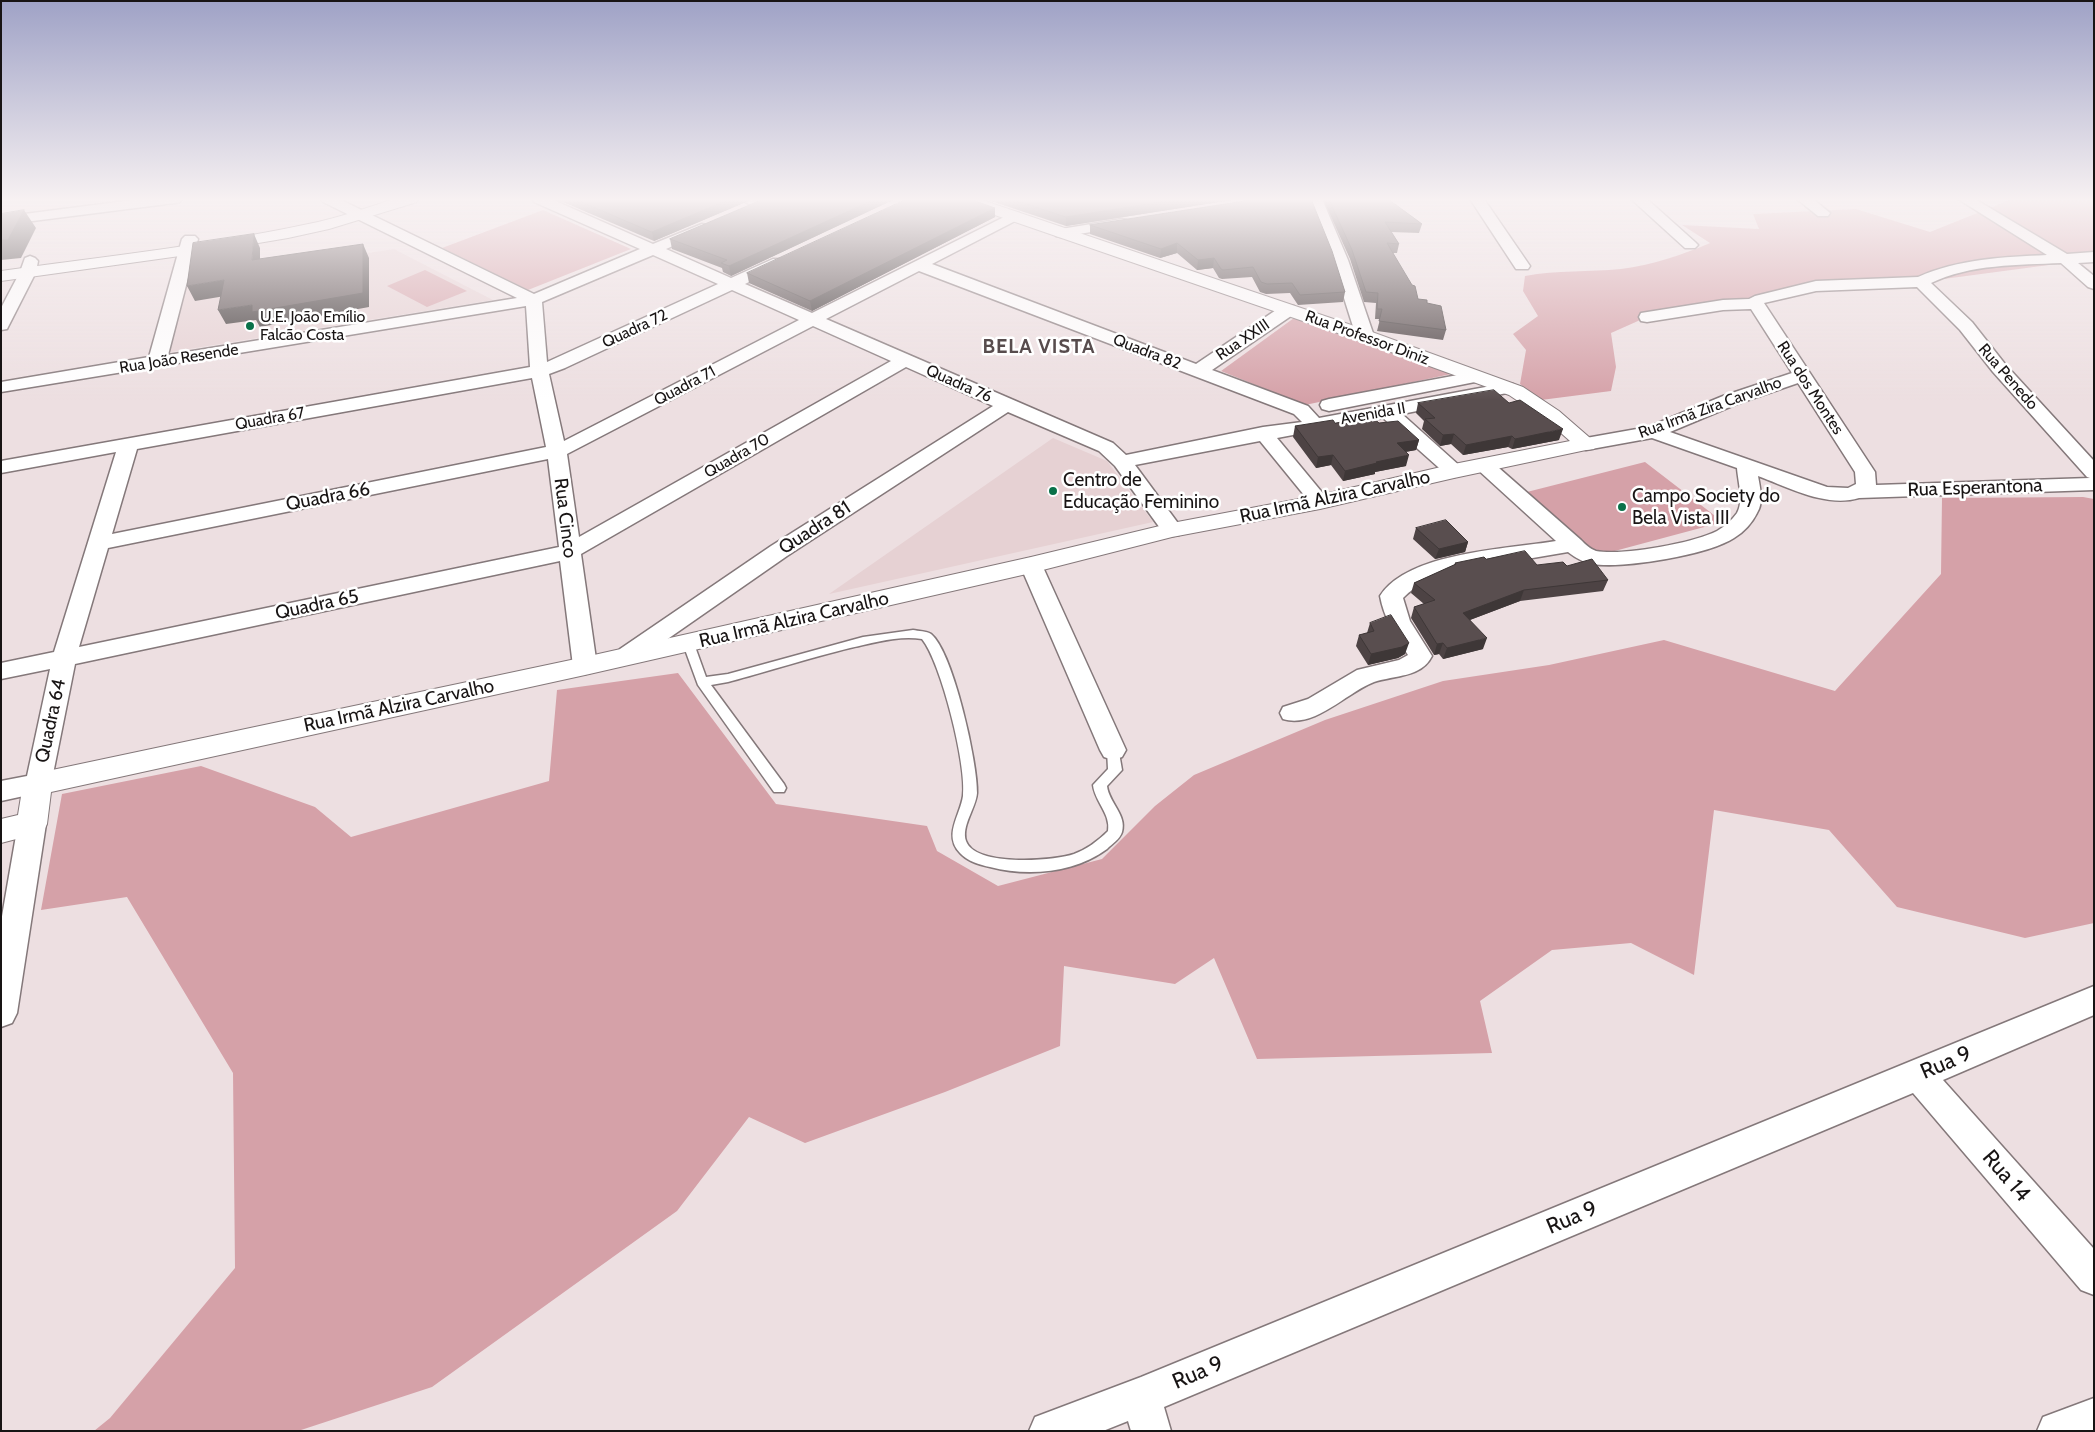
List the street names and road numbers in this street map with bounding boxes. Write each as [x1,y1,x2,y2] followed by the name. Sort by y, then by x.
[599,306,671,352] street label: Quadra 72
[1302,307,1432,369] street label: Rua Professor Diniz
[1213,315,1273,365] street label: Rua XXIII
[1110,330,1184,374] street label: Quadra 82
[1773,338,1847,438] street label: Rua dos Montes
[118,340,240,378] street label: Rua João Resende
[1974,340,2042,414] street label: Rua Penedo
[923,361,995,407] street label: Quadra 76
[651,362,719,410] street label: Quadra 71
[1636,373,1784,443] street label: Rua Irmã Zira Carvalho
[1339,399,1407,429] street label: Avenida II
[234,403,306,435] street label: Quadra 67
[701,430,773,482] street label: Quadra 70
[1238,466,1432,528] street label: Rua Irmã Alzira Carvalho
[1907,474,2043,502] street label: Rua Esperantona
[549,477,581,559] street label: Rua Cinco
[284,478,372,516] street label: Quadra 66
[775,496,855,560] street label: Quadra 81
[273,585,361,625] street label: Quadra 65
[697,587,891,653] street label: Rua Irmã Alzira Carvalho
[302,675,496,737] street label: Rua Irmã Alzira Carvalho
[31,677,71,765] street label: Quadra 64
[1917,1041,1975,1085] street label: Rua 9
[1976,1145,2036,1207] street label: Rua 14
[1543,1196,1601,1240] street label: Rua 9
[1169,1351,1227,1395] street label: Rua 9

